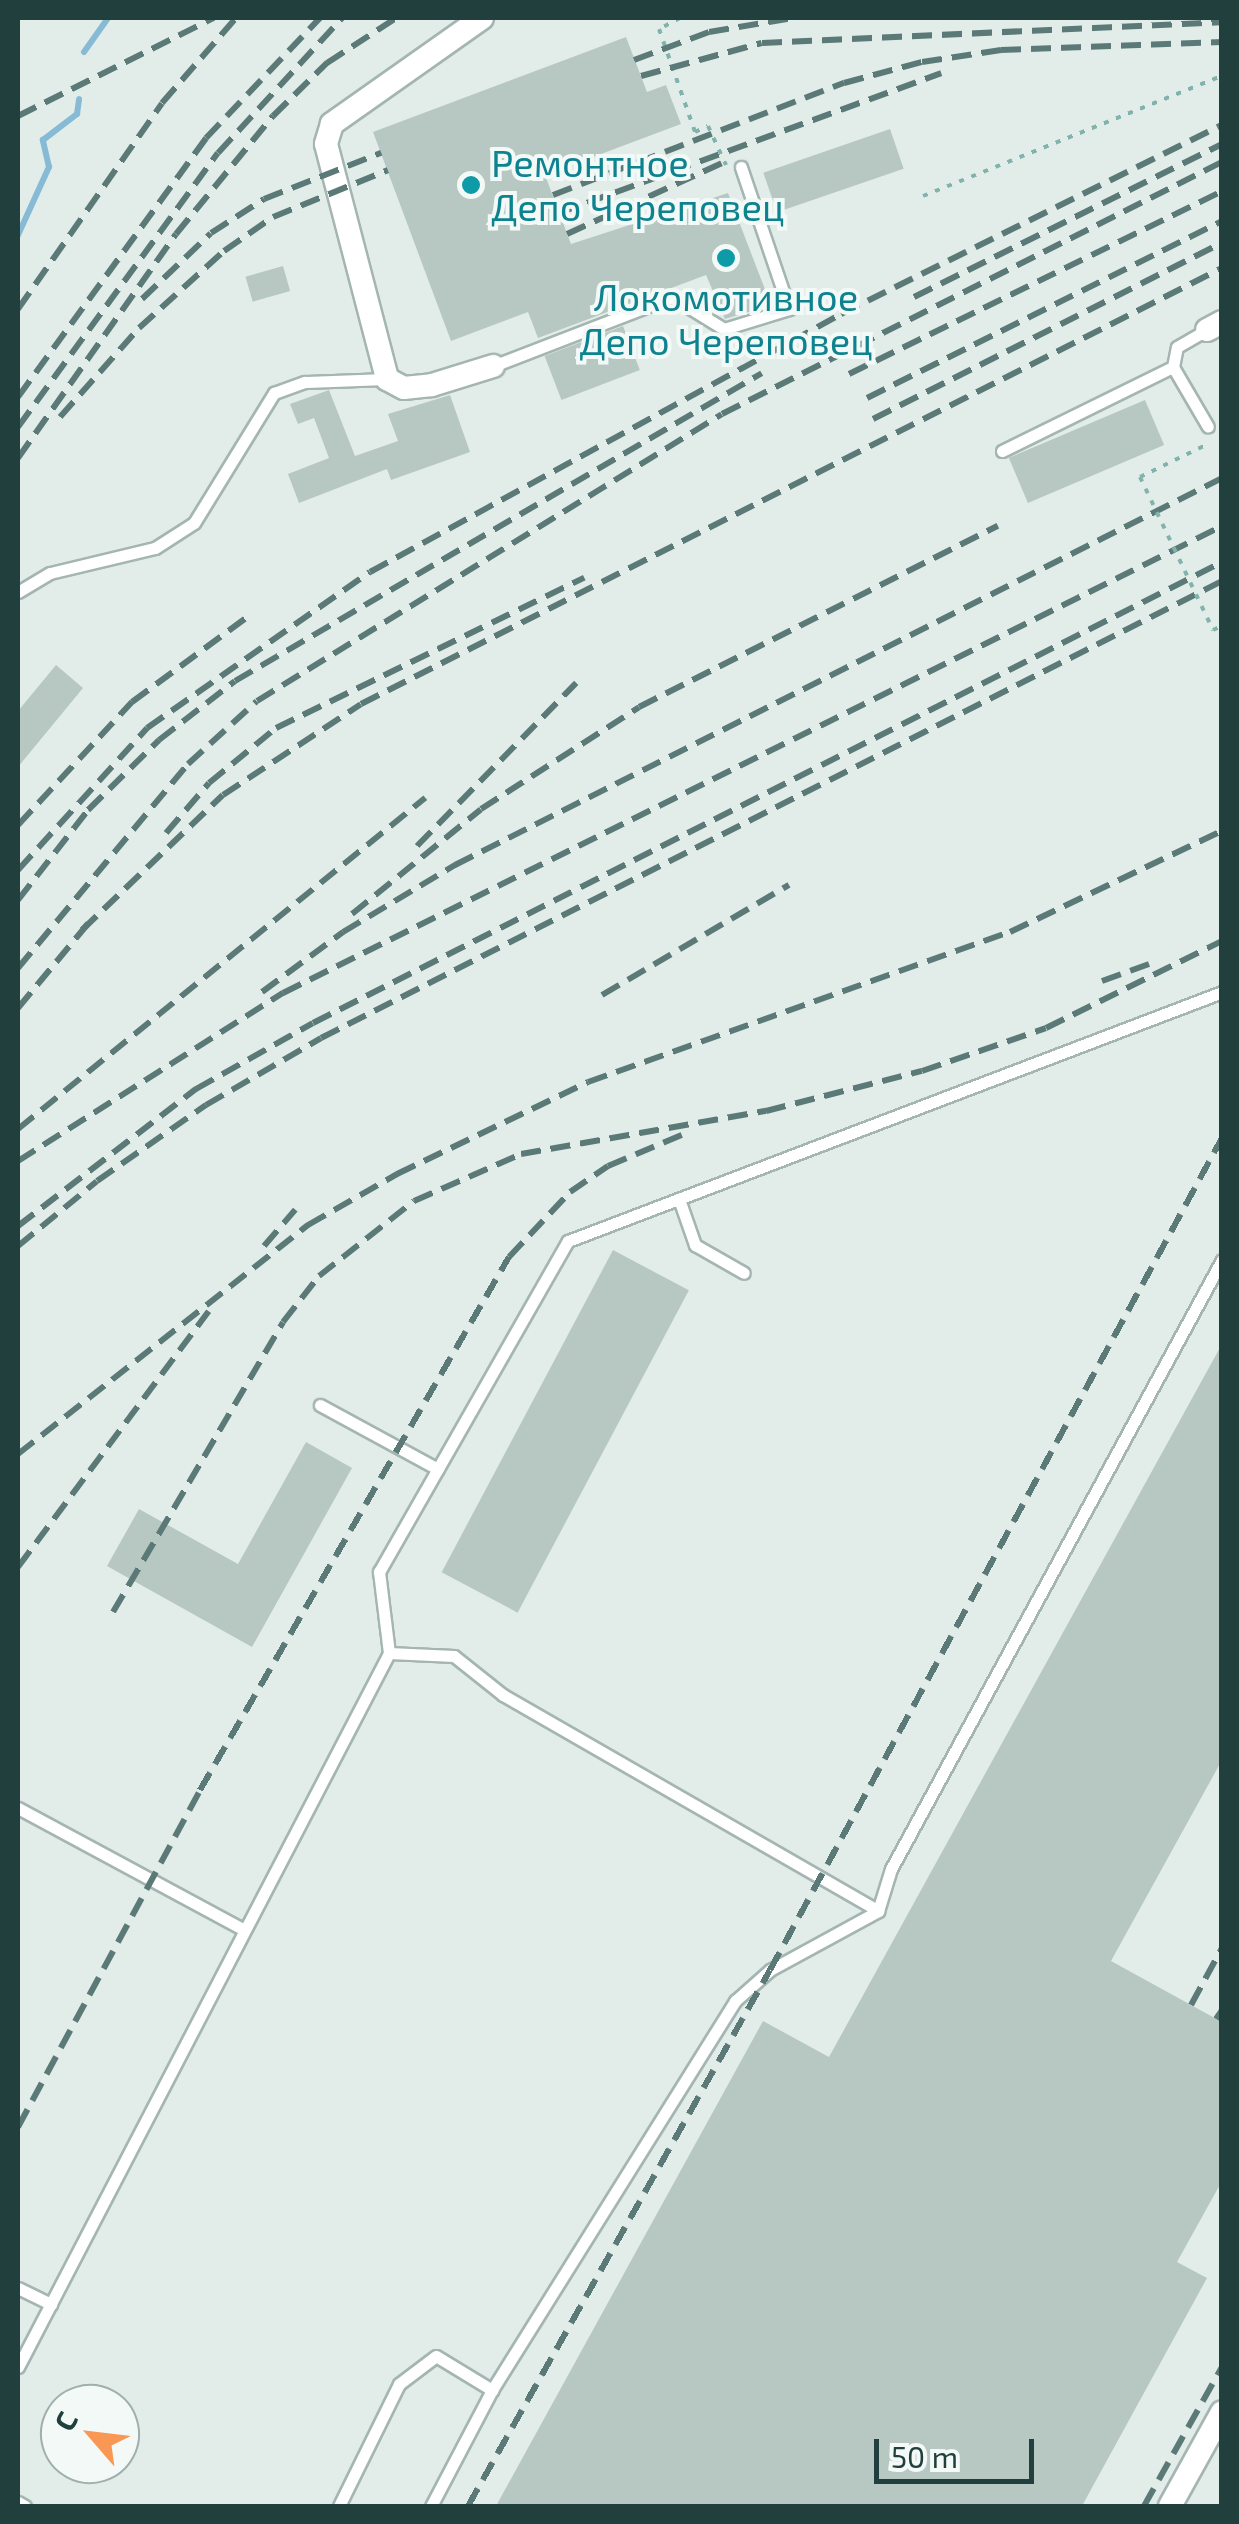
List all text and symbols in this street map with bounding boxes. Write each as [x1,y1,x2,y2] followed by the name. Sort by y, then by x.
[491,140,784,230] place label: Ремонтное Депо Череповец
[460,174,482,196] marker: Ремонтное Депо Череповец
[715,247,737,269] marker: Локомотивное Депо Череповец
[579,274,873,363] place label: Локомотивное Депо Череповец
[40,2384,140,2484] north arrow
[46,2406,84,2436] text: С
[879,2419,1039,2481] scale bar
[891,2438,958,2474] text: 50 m

